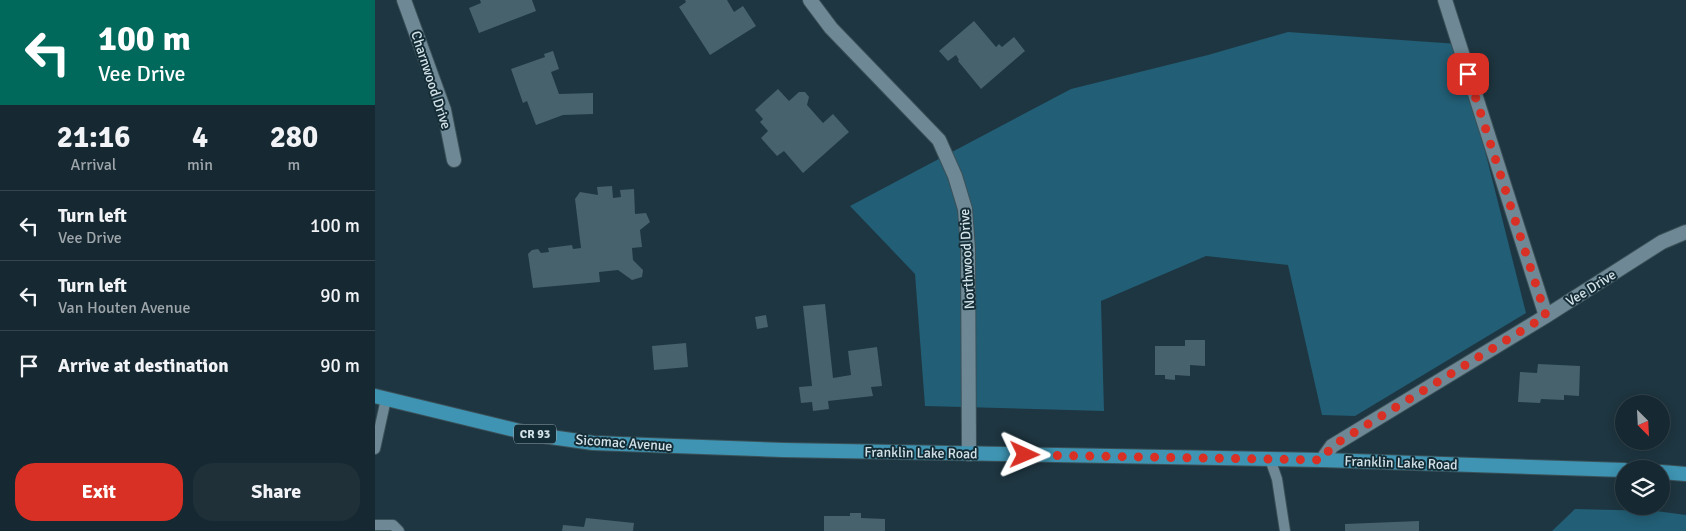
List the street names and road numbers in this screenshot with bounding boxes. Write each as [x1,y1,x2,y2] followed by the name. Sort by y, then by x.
[407,29,455,131] street label: Charnwood Drive
[956,208,978,310] street label: Northwood Drive
[1563,266,1619,310] street label: Vee Drive
[514,424,556,444] road number: CR 93
[575,431,673,455] street label: Sicomac Avenue
[864,444,978,462] street label: Franklin Lake Road
[1344,453,1458,473] street label: Franklin Lake Road

